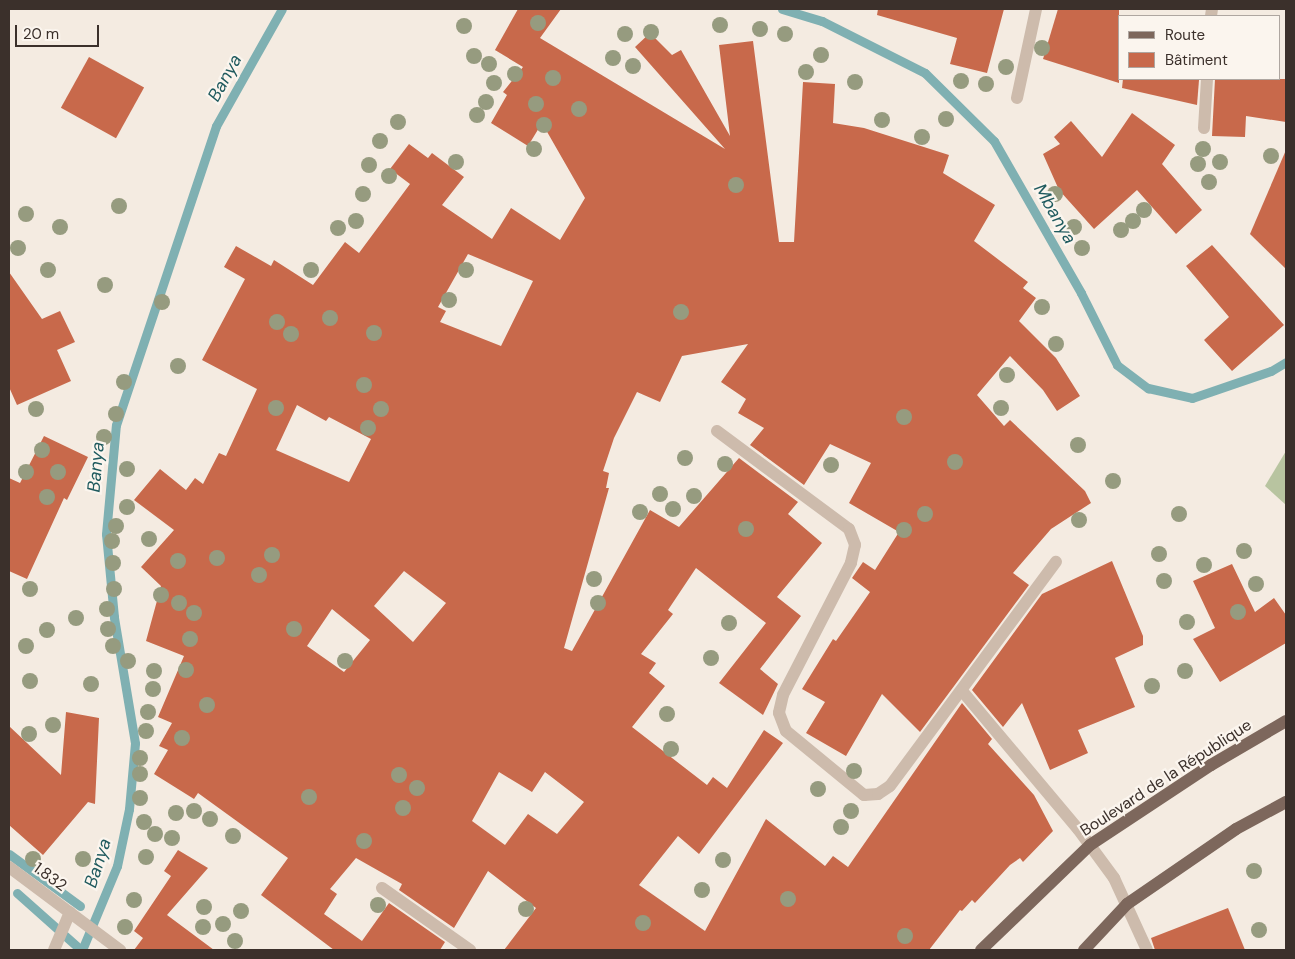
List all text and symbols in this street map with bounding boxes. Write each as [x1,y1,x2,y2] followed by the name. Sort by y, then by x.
[18,15,101,47] scale bar
[1118,15,1280,80] legend
[23,24,59,44] text: 20 m
[1165,25,1205,45] text: Route
[1165,50,1228,70] text: Bâtiment
[203,51,247,105] water label: Banya
[1029,180,1081,248] water label: Mbanya
[83,441,109,493] water label: Banya
[1077,715,1255,841] street label: Boulevard de la République
[80,836,116,890] water label: Banya
[30,858,70,896] street label: 1.832

